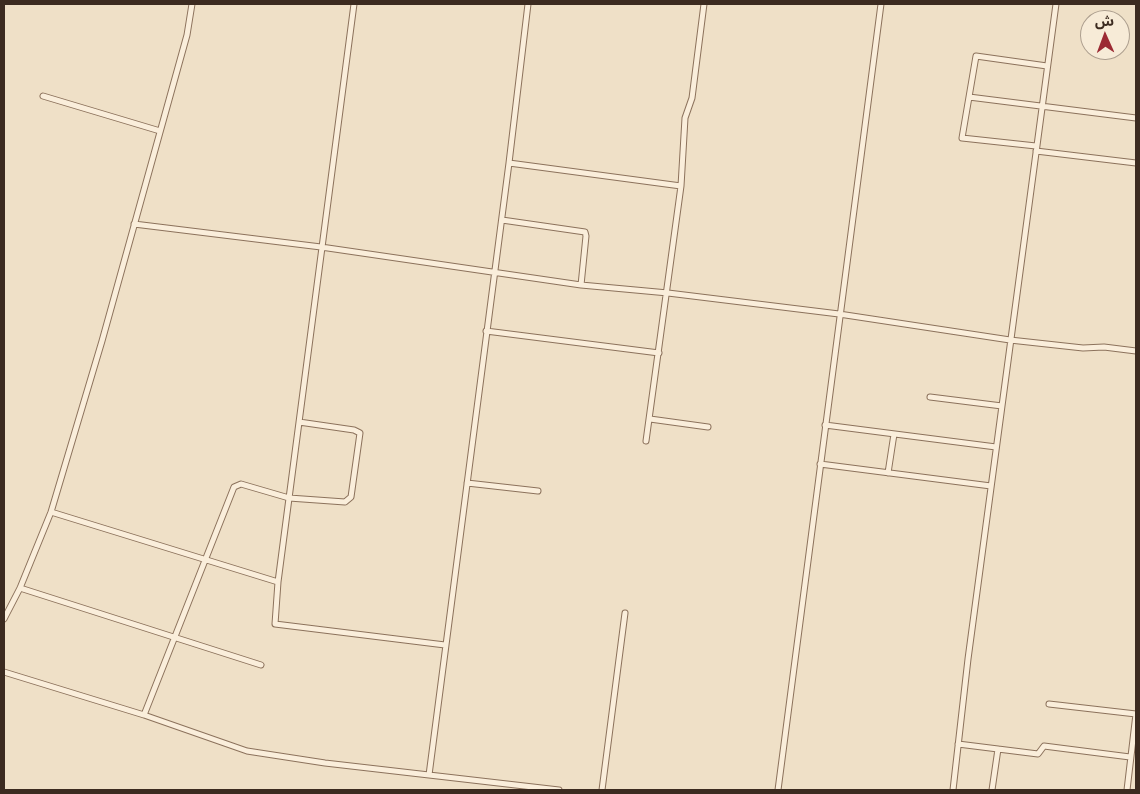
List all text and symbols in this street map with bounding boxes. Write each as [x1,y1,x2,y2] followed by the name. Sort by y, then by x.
[1080,10,1130,60] north arrow
[1095,11,1114,30] text: ش

